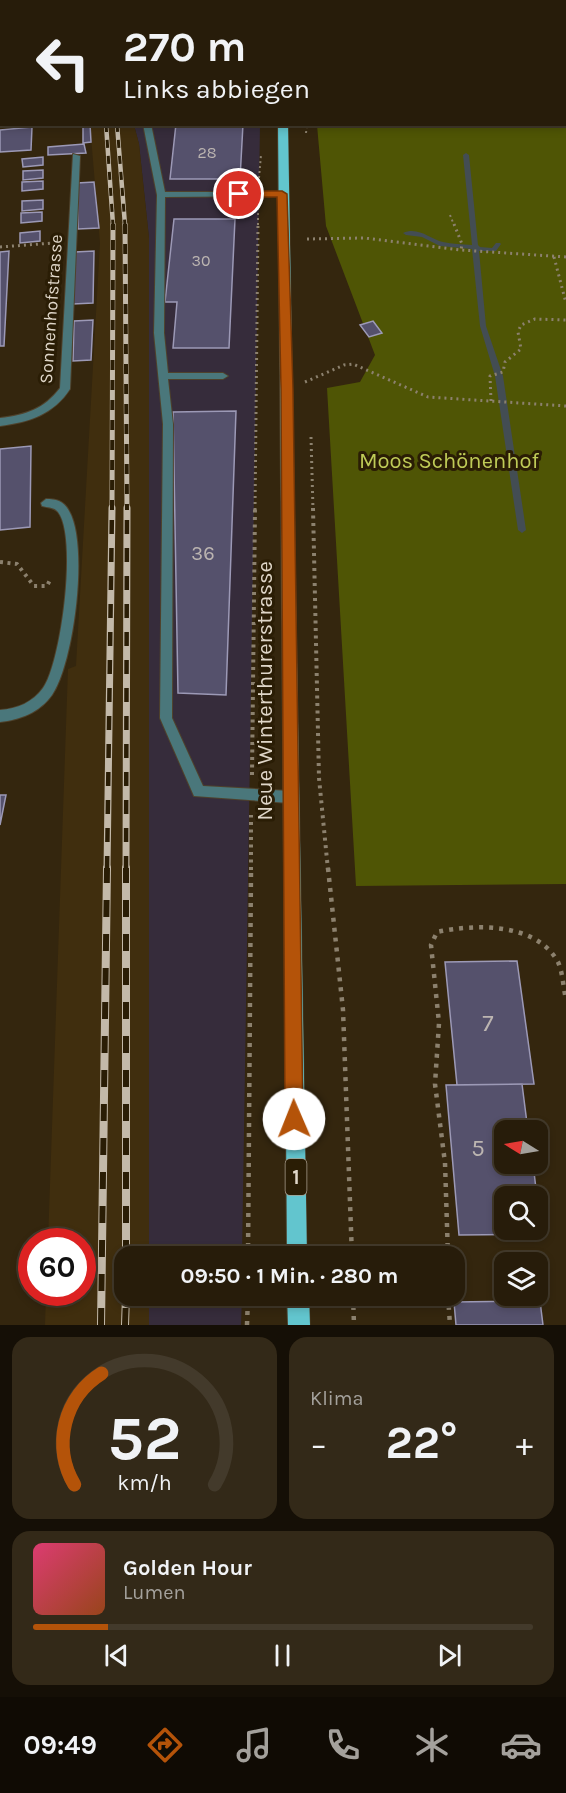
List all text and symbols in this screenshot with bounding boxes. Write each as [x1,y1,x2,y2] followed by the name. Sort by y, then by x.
[123,22,246,72] text: 270 m
[24,24,102,102] icon: left
[123,73,310,105] text: Links abbiegen
[197,143,217,162] house number: 28
[213,168,264,219] pin
[222,177,255,210] icon: arrive
[35,234,67,384] street label: Sonnenhofstrasse
[192,251,210,270] house number: 30
[359,448,540,474] park label: Moos Schönenhof
[191,542,215,565] house number: 36
[252,561,278,821] street label: Neue Winterthurerstrasse
[482,1009,494,1037] house number: 7
[262,1087,326,1151] position arrow
[494,1120,548,1174] north arrow
[494,1120,548,1306] map controls
[471,1134,485,1162] house number: 5
[286,1159,306,1195] road number: 1
[494,1186,548,1240] button: search
[18,1228,96,1306] speed limit sign: 60
[494,1252,548,1306] button: layers
[181,1263,398,1289] text: 09:50 · 1 Min. · 280 m
[310,1387,363,1410] text: Klima
[107,1402,182,1475] text: 52
[386,1417,457,1469] text: 22°
[310,1425,327,1463] text: −
[516,1425,533,1463] text: +
[117,1470,172,1495] text: km/h
[123,1555,252,1581] text: Golden Hour
[123,1581,186,1604] text: Lumen
[100,1639,133,1672] icon: previous
[266,1639,299,1672] icon: pause
[433,1639,466,1672] icon: next
[144,1724,186,1766] icon: directions
[233,1724,275,1766] icon: music
[322,1724,364,1766] icon: phone
[411,1724,453,1766] icon: climate
[500,1724,542,1766] icon: car
[24,1729,97,1761] text: 09:49

